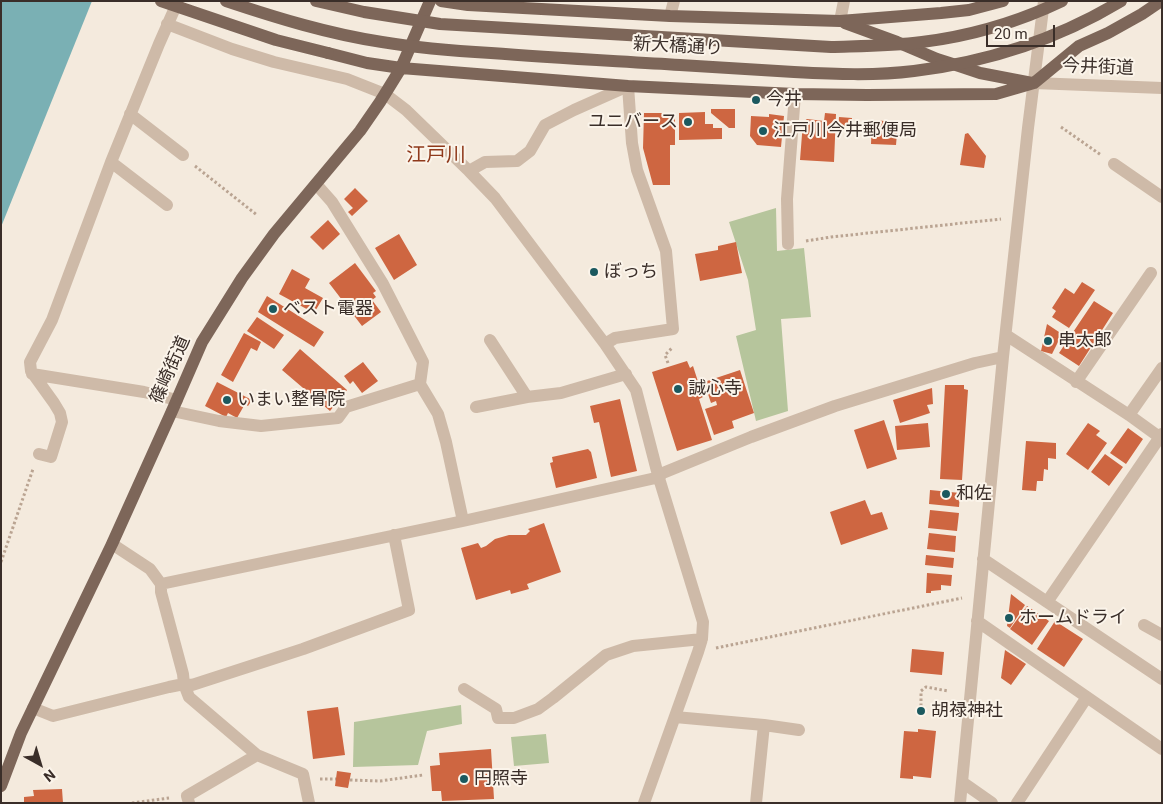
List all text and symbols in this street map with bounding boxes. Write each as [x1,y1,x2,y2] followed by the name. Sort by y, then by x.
[988,15,1057,47] scale bar
[994,25,1028,43] text: 20 m
[632,34,724,60] street label: 新大橋通り
[1062,56,1134,80] street label: 今井街道
[766,89,802,111] place label: 今井
[750,94,762,106] marker: 今井
[588,111,678,133] place label: ユニバース
[682,116,694,128] marker: ユニバース
[773,120,917,142] place label: 江戸川今井郵便局
[757,125,769,137] marker: 江戸川今井郵便局
[406,144,466,168] district label: 江戸川
[604,261,658,283] place label: ぼっち
[588,266,600,278] marker: ぼっち
[283,298,373,320] place label: ベスト電器
[267,303,279,315] marker: ベスト電器
[1058,330,1112,352] place label: 串太郎
[146,333,196,407] street label: 篠崎街道
[1042,335,1054,347] marker: 串太郎
[688,378,742,400] place label: 誠心寺
[672,383,684,395] marker: 誠心寺
[237,389,345,411] place label: いまい整骨院
[221,394,233,406] marker: いまい整骨院
[956,483,992,505] place label: 和佐
[940,488,952,500] marker: 和佐
[1019,607,1127,629] place label: ホームドライ
[1003,612,1015,624] marker: ホームドライ
[931,700,1003,722] place label: 胡禄神社
[915,705,927,717] marker: 胡禄神社
[15,739,65,789] north arrow
[41,766,58,785] text: N
[474,768,528,790] place label: 円照寺
[458,773,470,785] marker: 円照寺

